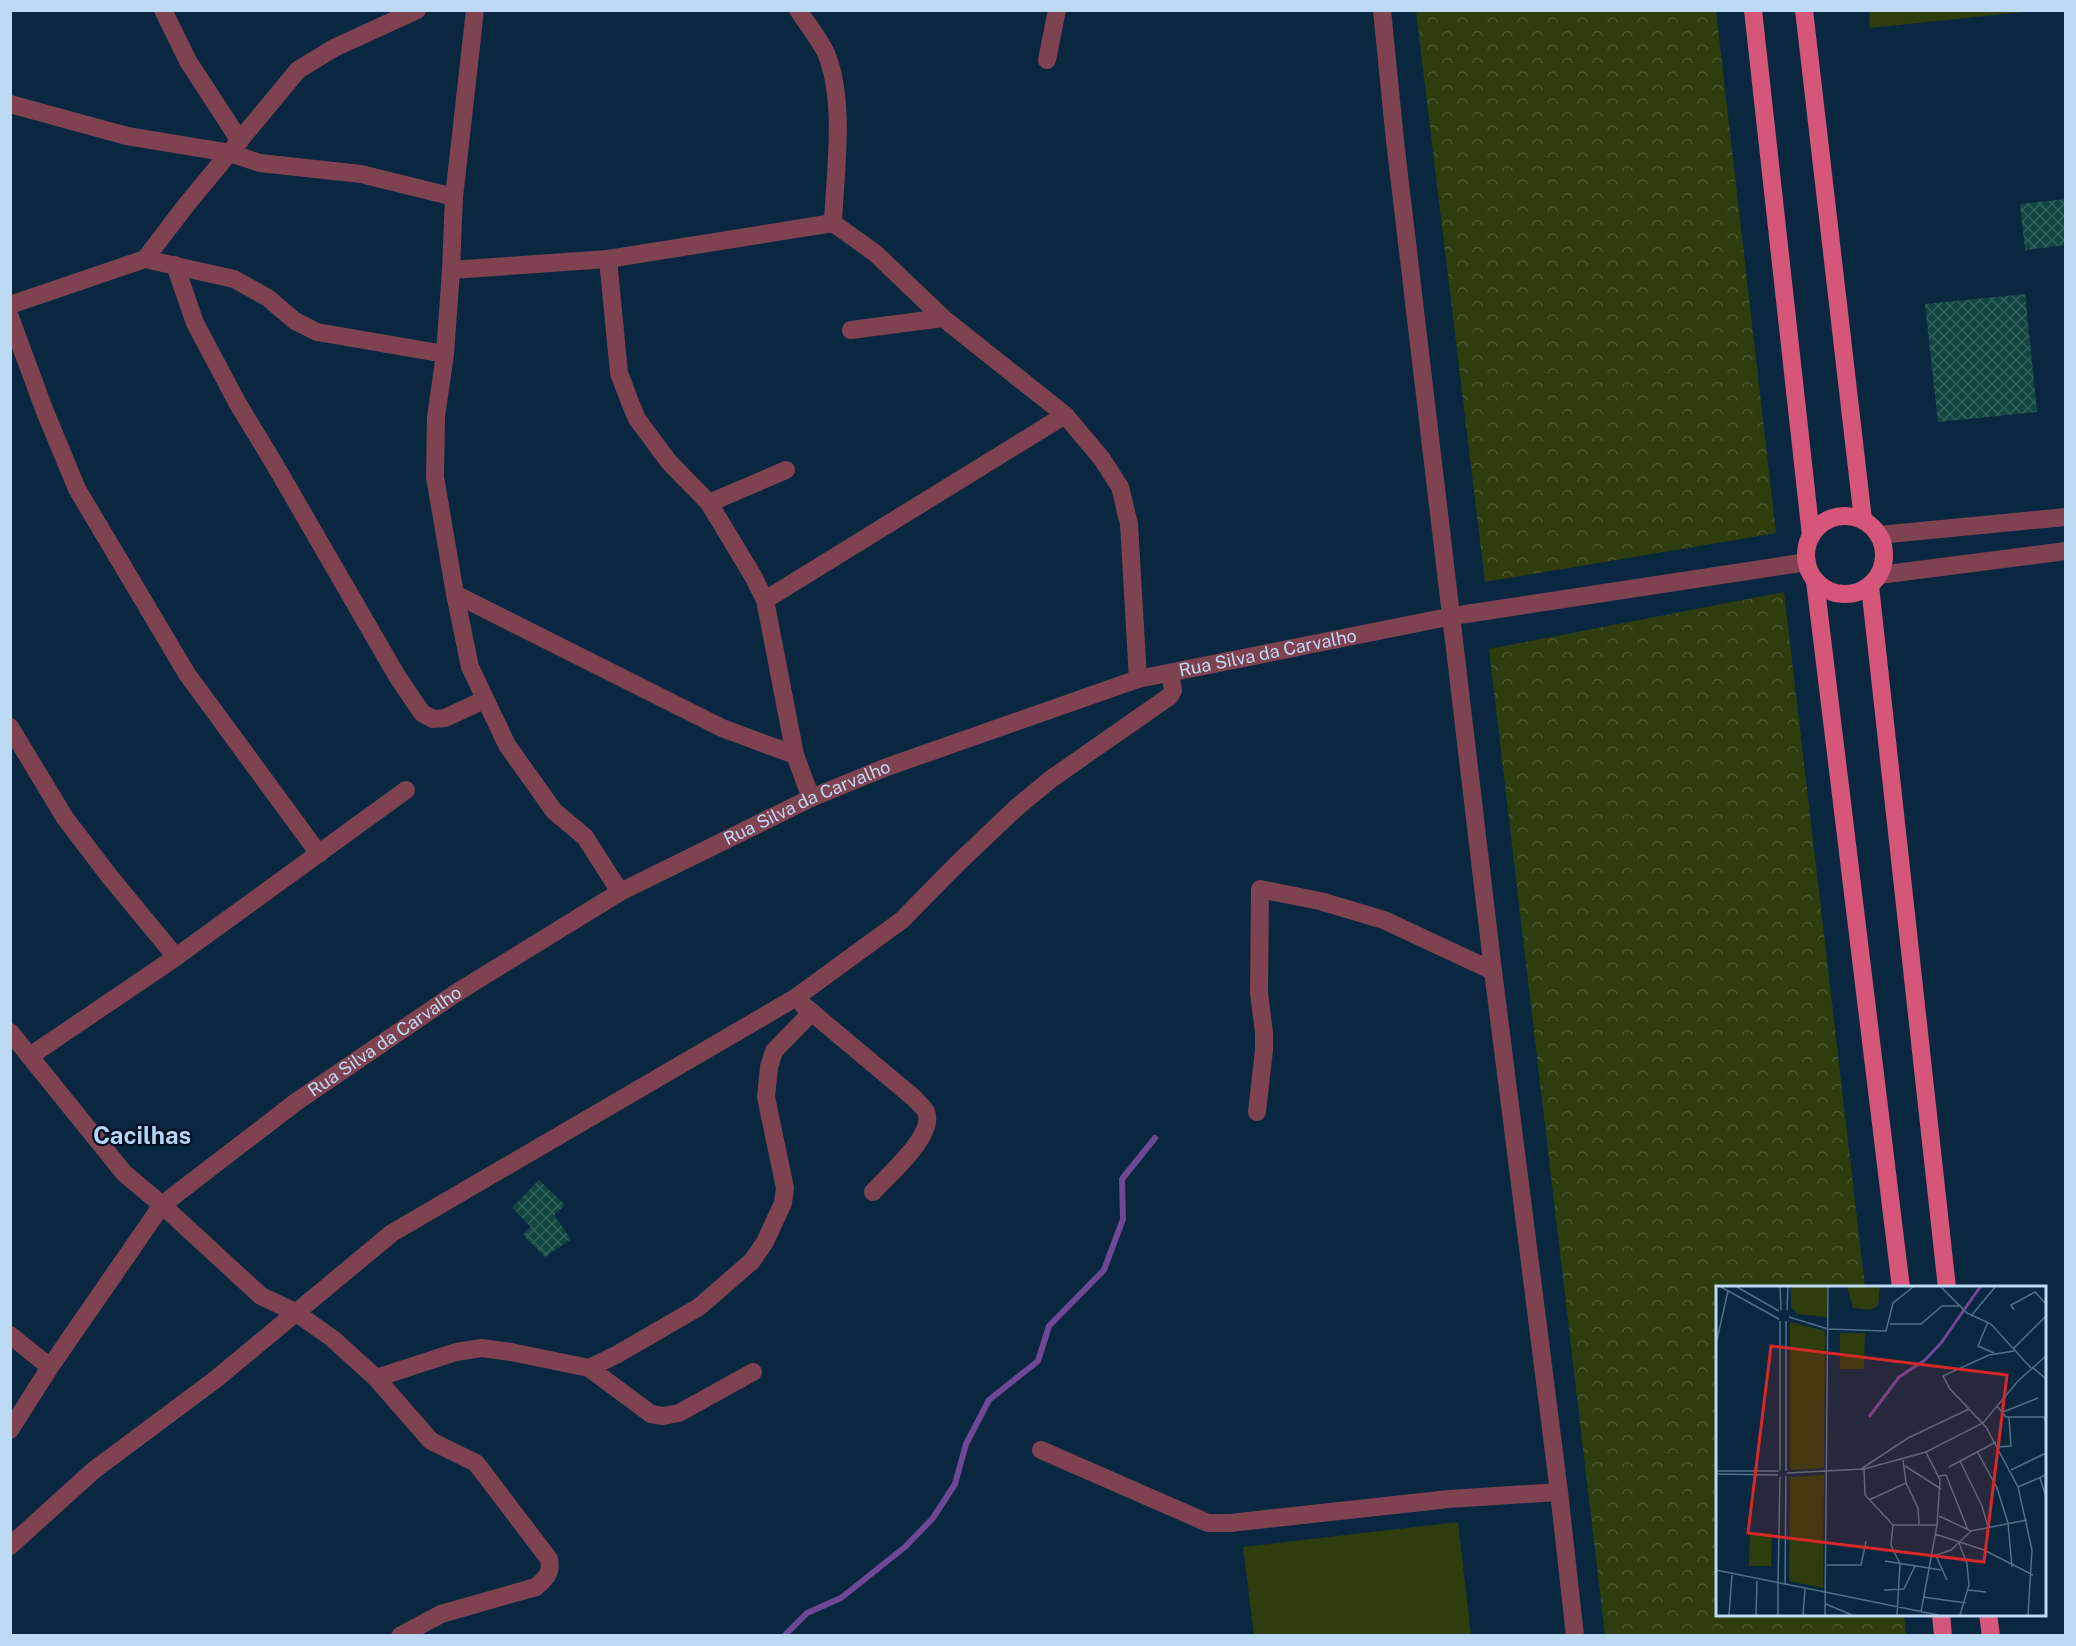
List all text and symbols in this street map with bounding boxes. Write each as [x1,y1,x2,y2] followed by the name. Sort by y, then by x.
[1177,625,1358,681] street label: Rua Silva da Carvalho
[720,756,893,849] street label: Rua Silva da Carvalho
[304,981,465,1101] street label: Rua Silva da Carvalho
[93,1121,191,1149] district label: Cacilhas
[1716,1286,2046,1616] inset map

